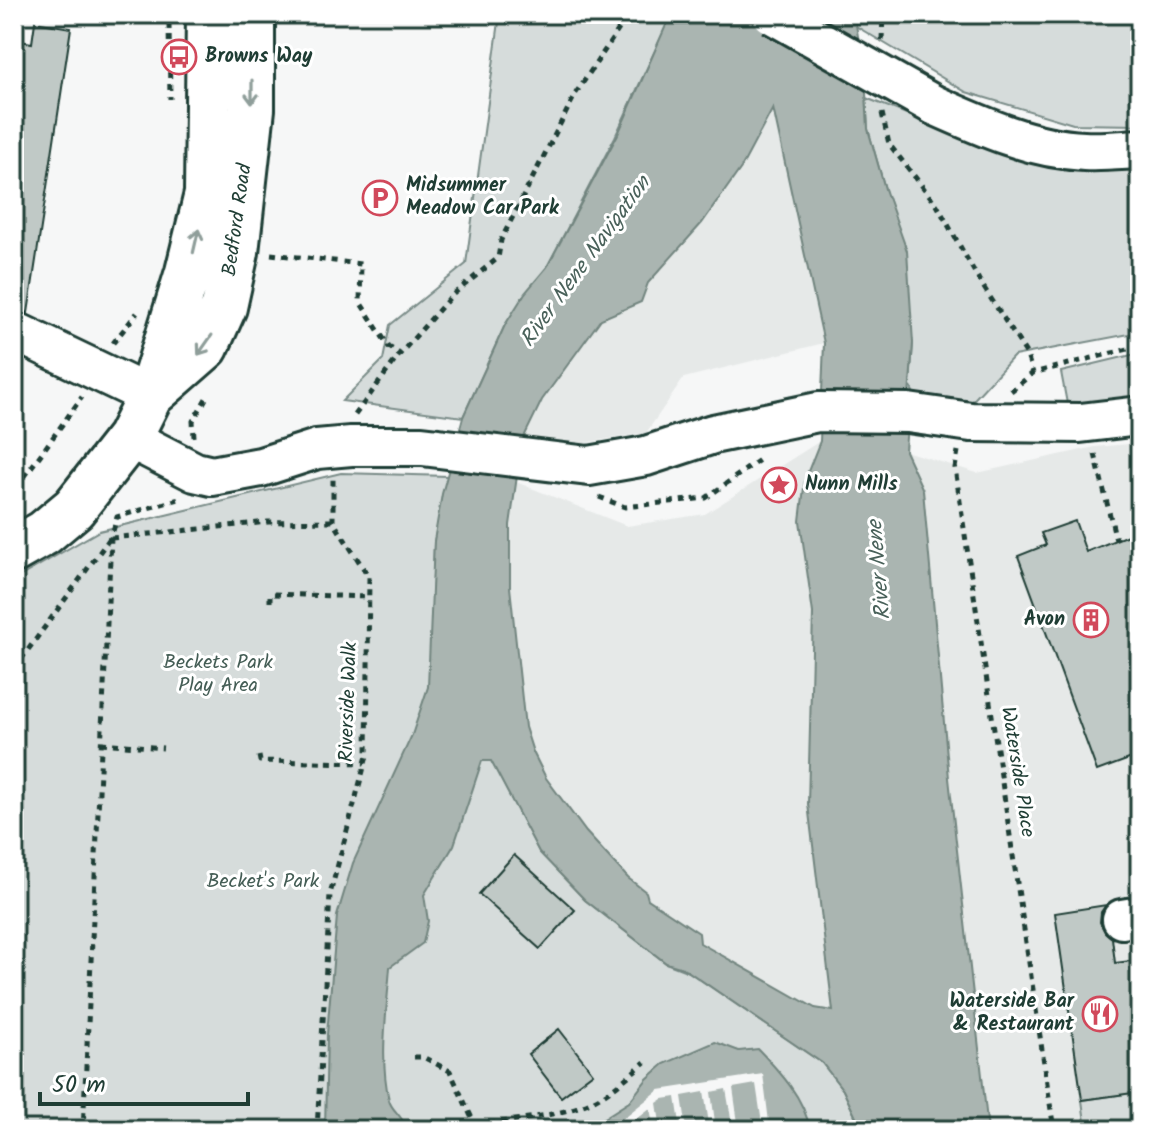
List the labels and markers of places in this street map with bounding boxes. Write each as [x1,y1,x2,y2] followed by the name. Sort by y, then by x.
[160,38,198,76] bus stop icon: Browns Way
[205,41,313,73] place label: Browns Way
[406,170,560,225] place label: Midsummer Meadow Car Park
[361,179,399,217] parking icon: Midsummer Meadow Car Park
[760,466,798,504] place icon: Nunn Mills
[805,469,898,501] place label: Nunn Mills
[1072,601,1110,639] building icon: Avon
[1024,604,1065,636] place label: Avon
[949,986,1075,1041] place label: Waterside Bar & Restaurant
[1081,995,1119,1033] restaurant icon: Waterside Bar & Restaurant

